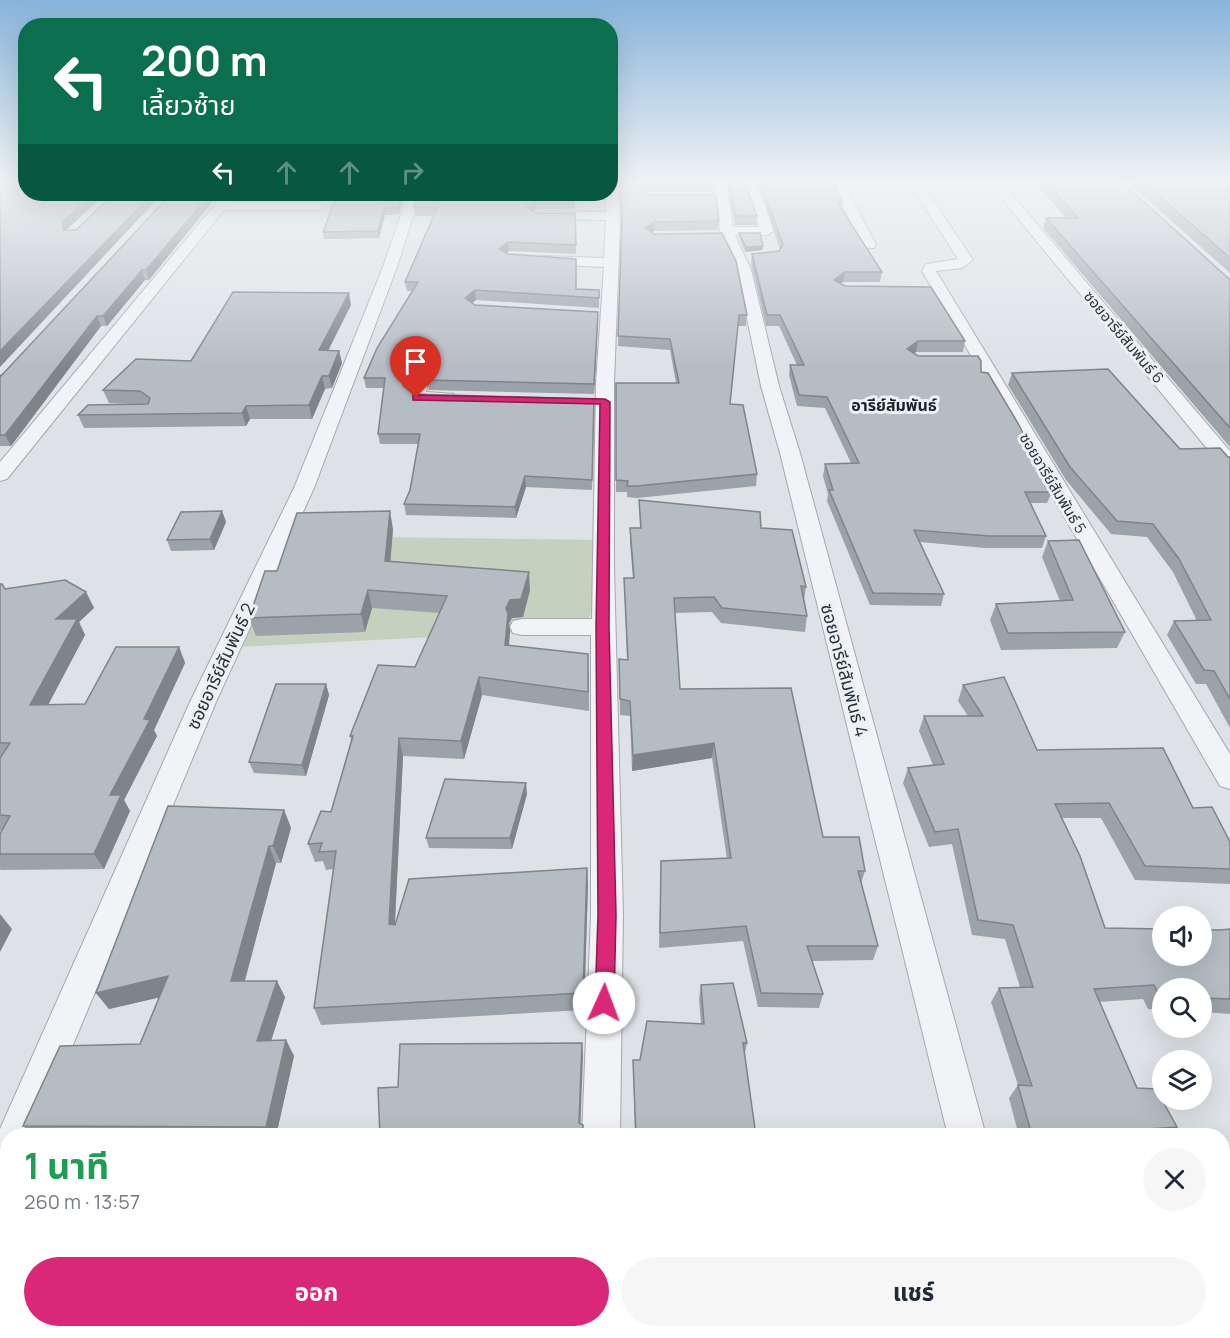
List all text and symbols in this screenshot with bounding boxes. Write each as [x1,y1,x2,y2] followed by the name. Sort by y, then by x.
[141,31,267,89] text: 200 m
[42,42,120,120] icon: left
[141,86,235,123] text: เลี้ยวซ้าย
[207,156,240,189] icon: left
[270,156,303,189] icon: ahead
[333,156,366,189] icon: ahead
[396,156,429,189] icon: right
[1079,286,1169,388] street label: ซอยอารีย์สัมพันธ์ 6
[390,336,441,398] pin
[399,345,432,378] icon: arrive
[851,394,937,416] district label: อารีย์สัมพันธ์
[1015,429,1091,537] street label: ซอยอารีย์สัมพันธ์ 5
[180,599,260,733] street label: ซอยอารีย์สัมพันธ์ 2
[816,601,874,739] street label: ซอยอารีย์สัมพันธ์ 4
[1152,906,1212,1110] map controls
[1152,906,1212,966] button: sound
[572,971,636,1035] position arrow
[1152,978,1212,1038] button: search
[1152,1050,1212,1110] button: layers
[24,1141,109,1190] text: 1 นาที
[1143,1148,1206,1211] button: close
[24,1188,140,1215] text: 260 m · 13:57
[24,1257,609,1326] button: ออก
[621,1257,1206,1326] button: แชร์

